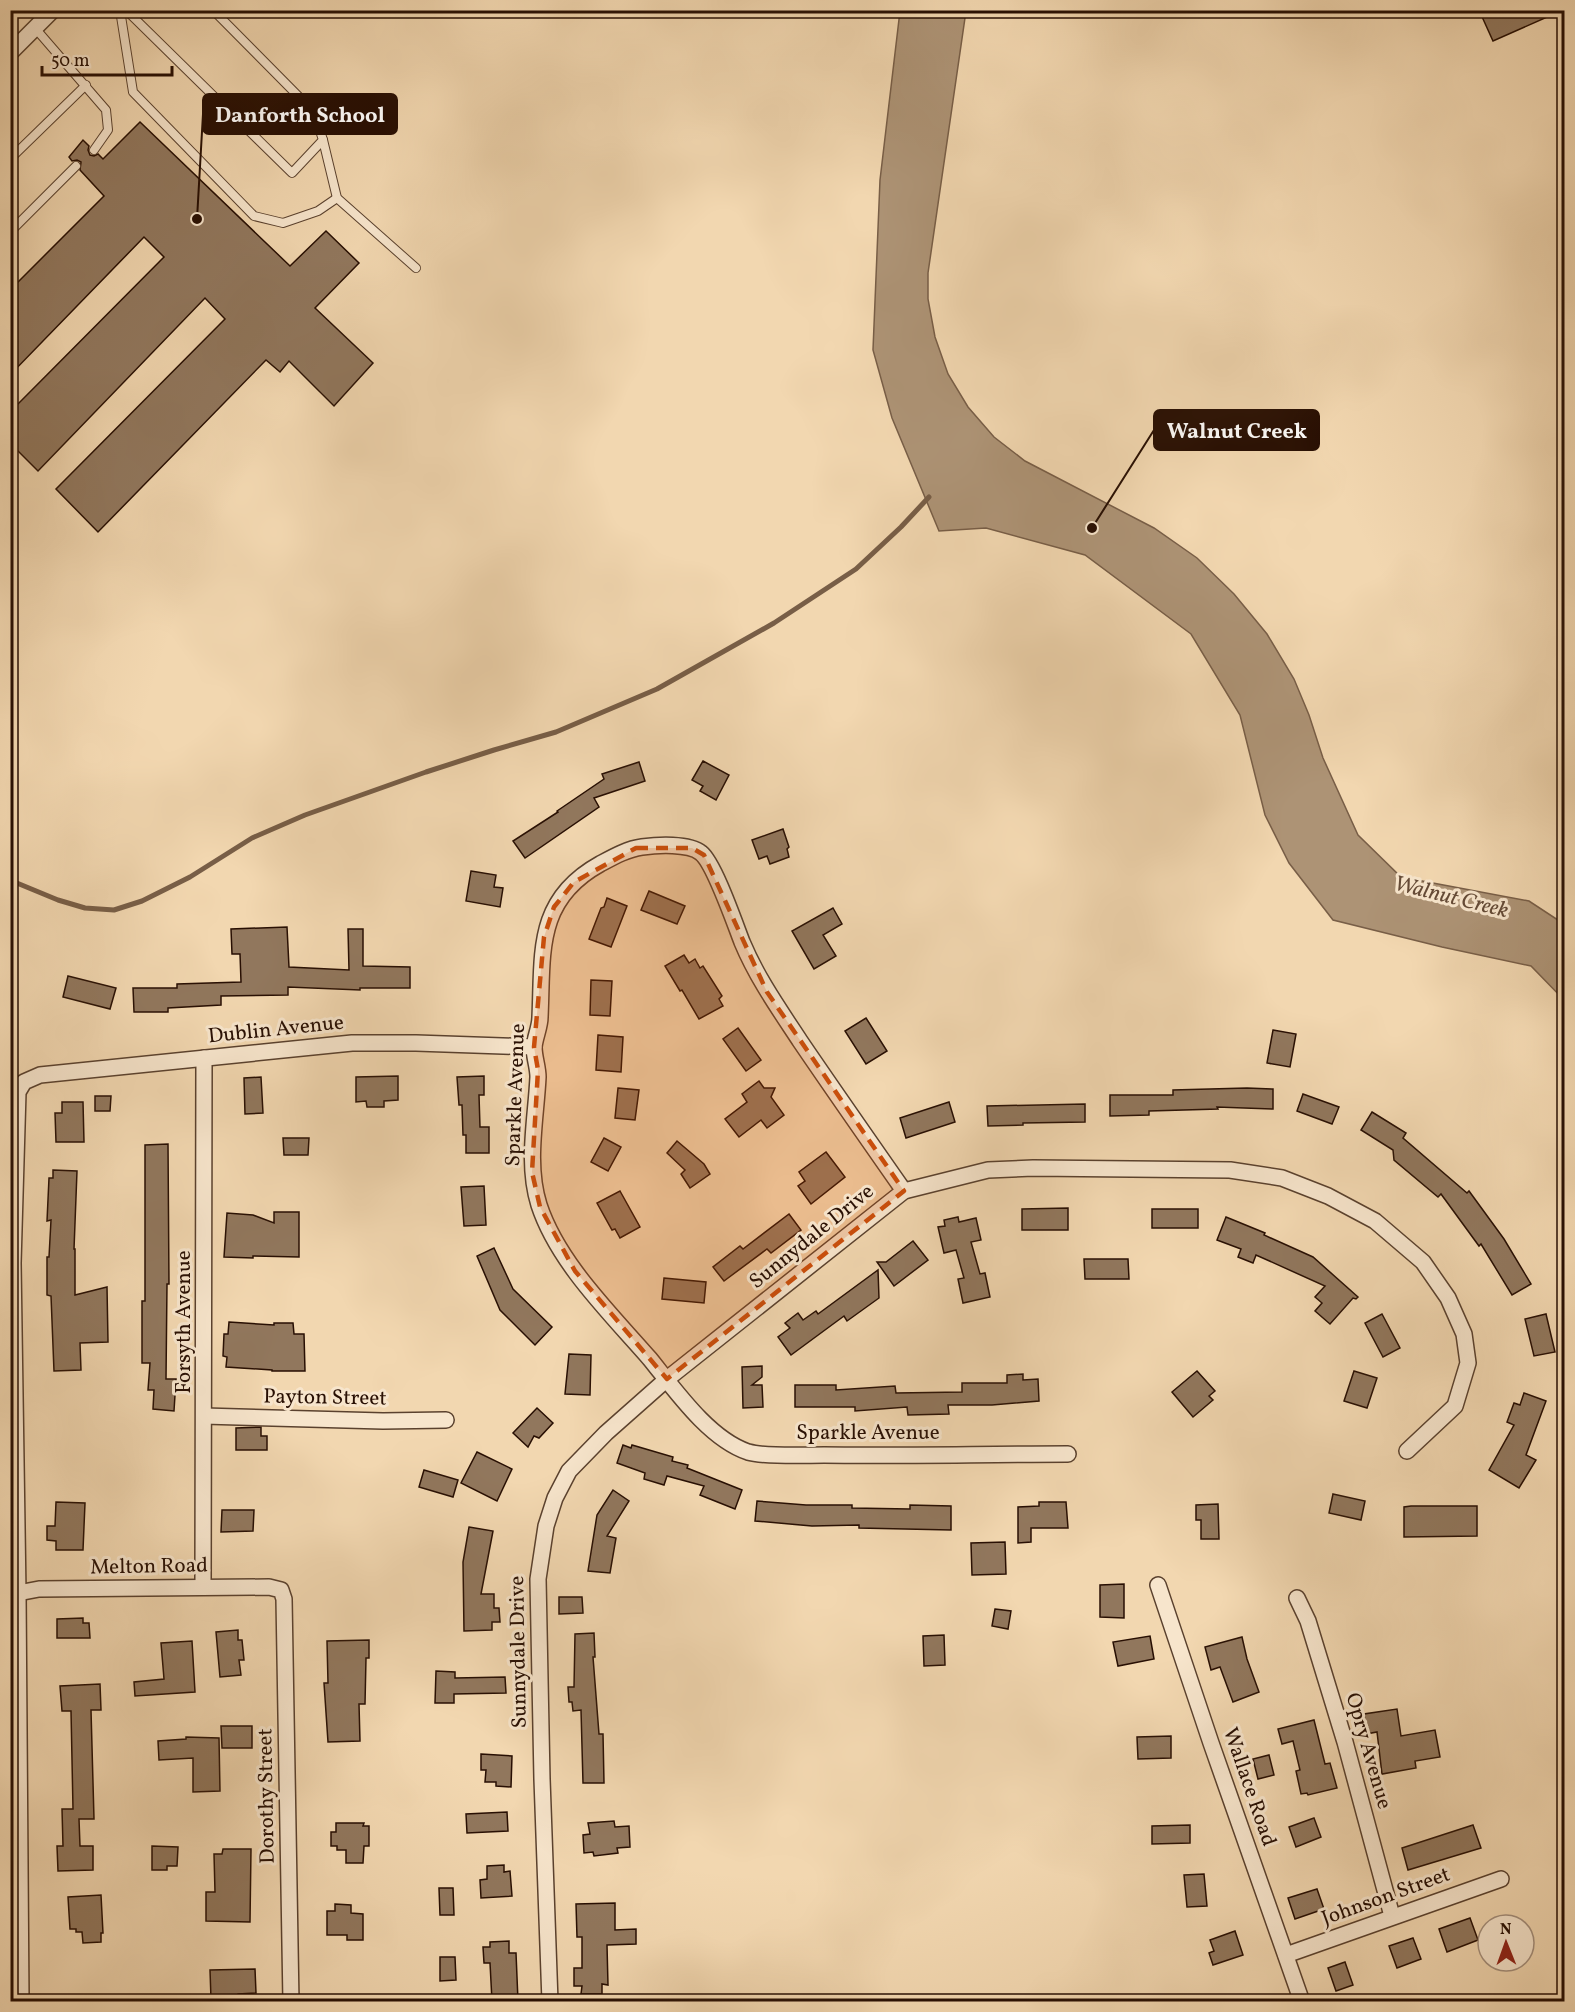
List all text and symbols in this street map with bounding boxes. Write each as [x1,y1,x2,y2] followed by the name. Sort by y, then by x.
[42,39,172,77] scale bar
[51,49,90,74] text: 50 m
[203,94,397,134] callout: Danforth School
[215,101,385,132] text: Danforth School
[1154,410,1319,450] callout: Walnut Creek
[1167,417,1307,448] text: Walnut Creek
[1390,869,1512,927] water label: Walnut Creek
[207,1008,345,1052] street label: Dublin Avenue
[499,1023,533,1167] street label: Sparkle Avenue
[743,1178,881,1296] street label: Sunnydale Drive
[170,1250,199,1394] street label: Forsyth Avenue
[263,1382,387,1414] street label: Payton Street
[796,1419,940,1448] street label: Sparkle Avenue
[90,1551,208,1583] street label: Melton Road
[503,1575,535,1729] street label: Sunnydale Drive
[1338,1689,1398,1813] street label: Opry Avenue
[1215,1724,1283,1850] street label: Wallace Road
[251,1728,283,1864] street label: Dorothy Street
[1318,1860,1454,1934] street label: Johnson Street
[1476,1913,1536,1973] north arrow
[1500,1919,1512,1941] text: N

